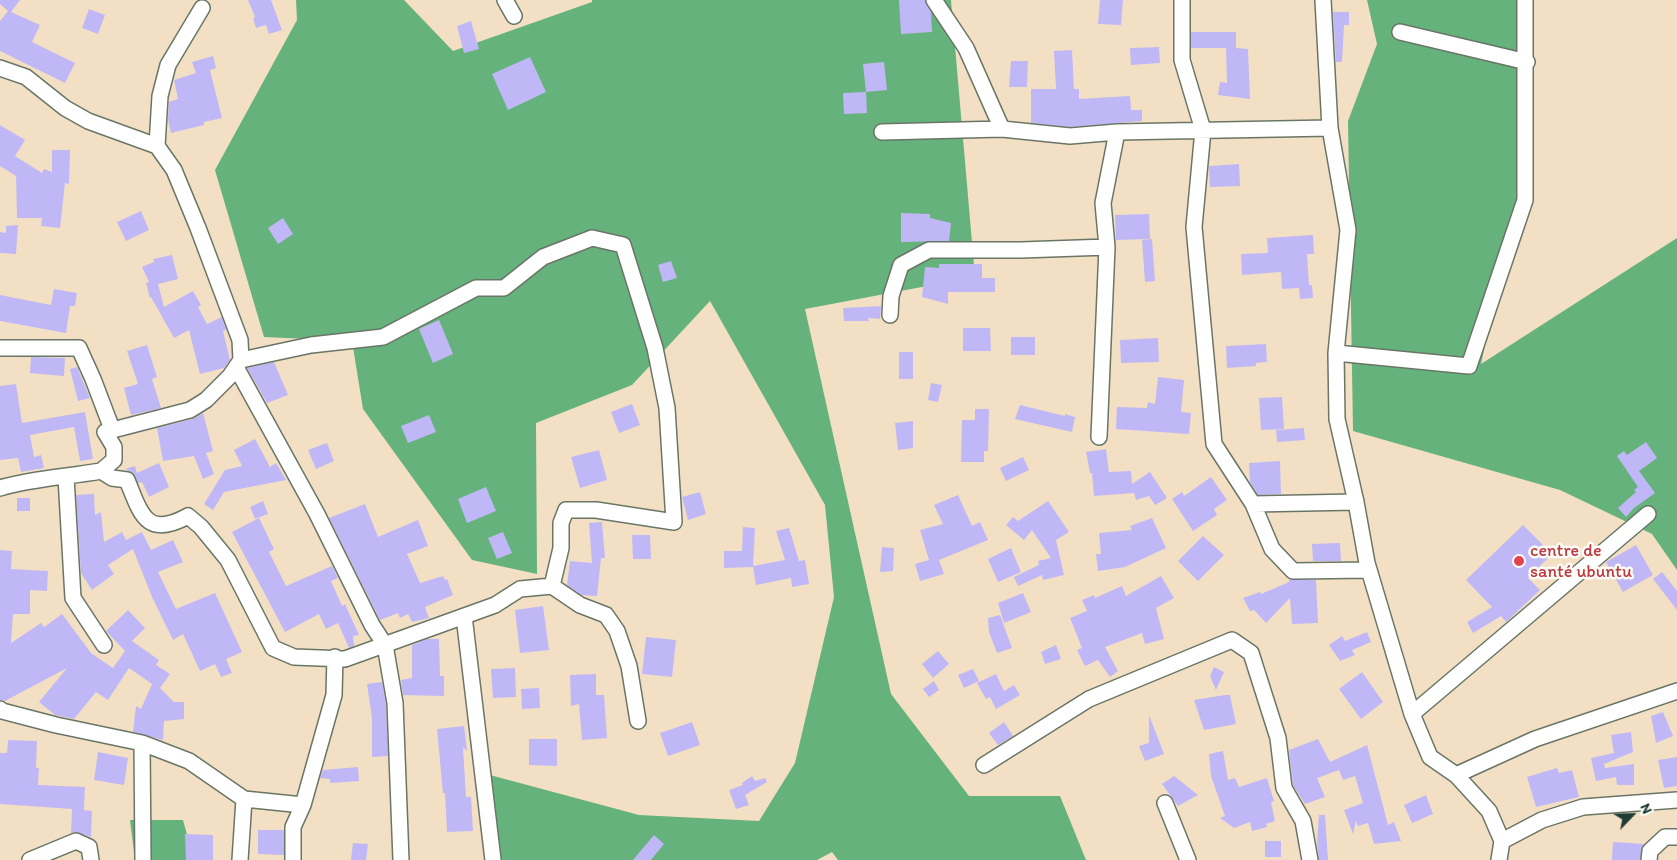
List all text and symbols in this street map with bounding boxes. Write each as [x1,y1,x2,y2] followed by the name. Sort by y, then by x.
[1530,540,1632,582] place label: centre de santé ubuntu
[1512,554,1526,568] marker: centre de santé ubuntu
[1607,790,1657,840] north arrow
[1636,801,1656,816] text: N

